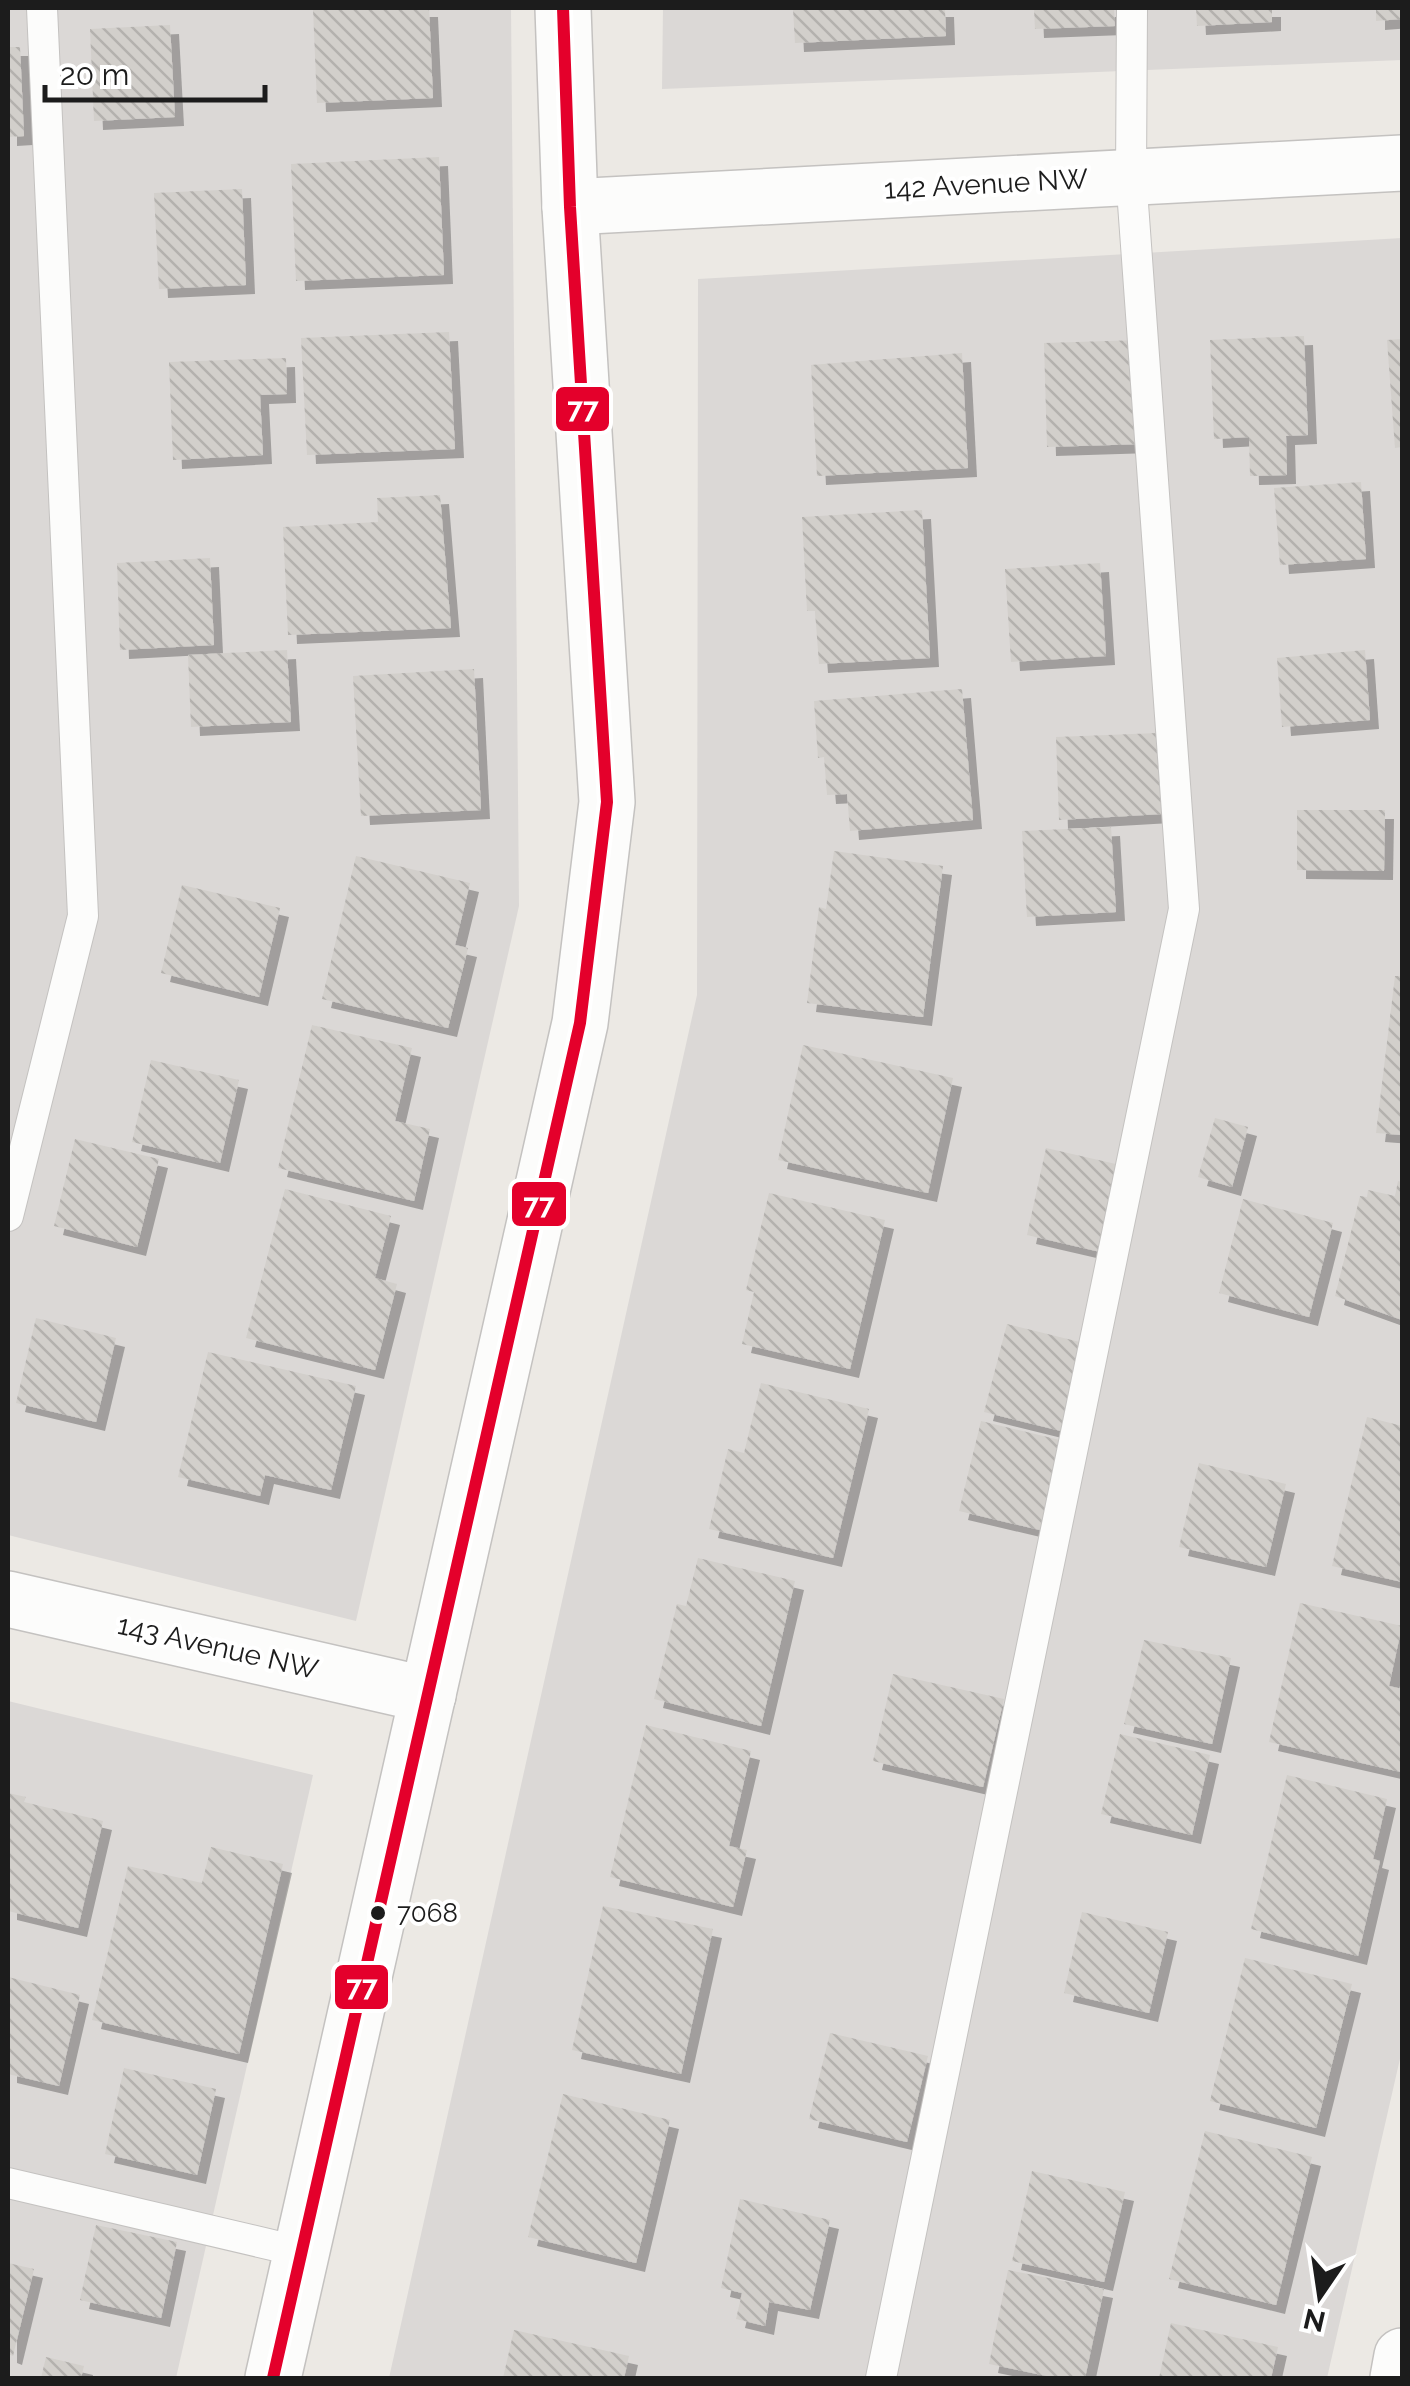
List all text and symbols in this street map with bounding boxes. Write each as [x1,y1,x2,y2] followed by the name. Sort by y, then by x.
[45,40,265,102] scale bar
[60,57,129,92] text: 20 m
[883,162,1089,206] street label: 142 Avenue NW
[554,385,611,433] line badge: 77
[567,392,599,425] text: 77
[510,1180,568,1228] line badge: 77
[523,1188,555,1221] text: 77
[115,1608,321,1686] street label: 143 Avenue NW
[397,1898,458,1928] place label: 7068
[368,1903,388,1923] marker: 7068
[333,1963,390,2011] line badge: 77
[346,1970,378,2003] text: 77
[1270,2246,1370,2346] north arrow
[1300,2301,1329,2338] text: N

